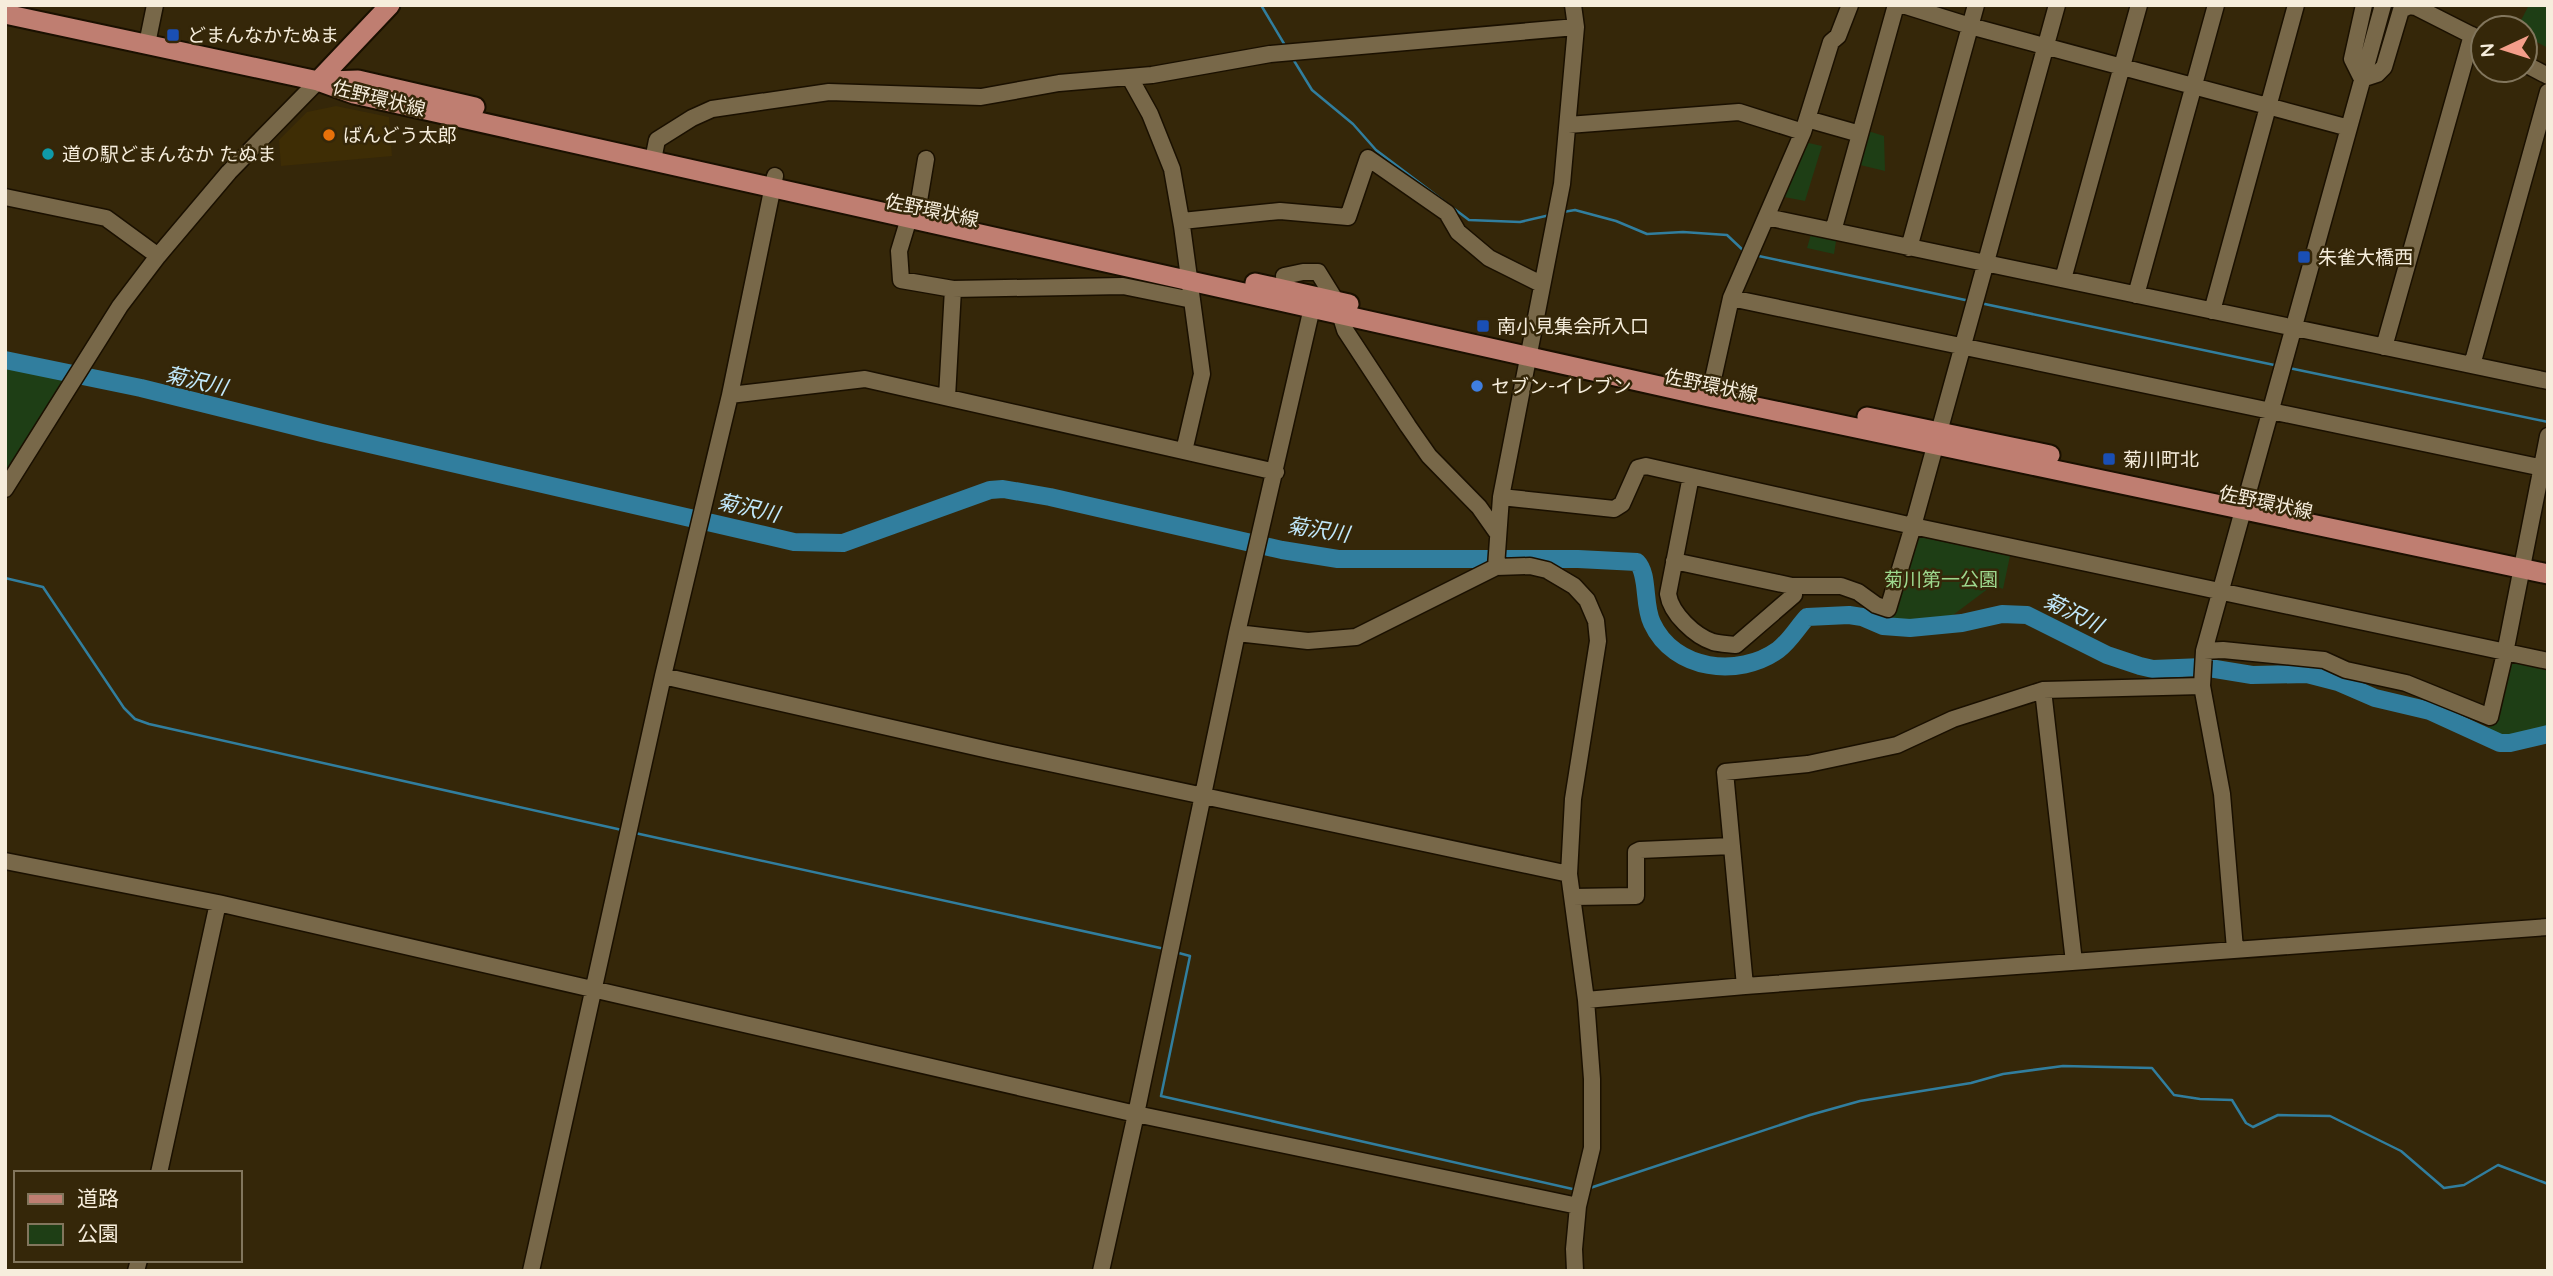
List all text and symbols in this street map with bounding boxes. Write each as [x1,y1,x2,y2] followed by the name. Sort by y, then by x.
[2469,14,2539,84] north arrow
[187,23,339,47] place label: どまんなかたぬま
[165,27,181,43] marker: どまんなかたぬま
[2475,42,2499,58] text: N
[330,75,428,121] street label: 佐野環状線
[343,123,456,147] place label: ばんどう太郎
[321,127,337,143] marker: ばんどう太郎
[62,142,276,166] place label: 道の駅どまんなか たぬま
[40,146,56,162] marker: 道の駅どまんなか たぬま
[883,188,981,232] street label: 佐野環状線
[2318,245,2413,269] place label: 朱雀大橋西
[2296,249,2312,265] marker: 朱雀大橋西
[1497,314,1649,338] place label: 南小見集会所入口
[1475,318,1491,334] marker: 南小見集会所入口
[163,360,232,400] water label: 菊沢川
[1662,363,1760,407] street label: 佐野環状線
[1491,374,1631,398] place label: セブン-イレブン
[1469,378,1485,394] marker: セブン-イレブン
[2123,447,2199,471] place label: 菊川町北
[2101,451,2117,467] marker: 菊川町北
[2217,480,2315,524] street label: 佐野環状線
[715,487,784,527] water label: 菊沢川
[1285,511,1353,547] water label: 菊沢川
[1884,567,1998,591] park label: 菊川第一公園
[2039,587,2109,638] water label: 菊沢川
[14,1171,242,1262] legend
[77,1185,119,1211] text: 道路
[77,1220,119,1246] text: 公園

